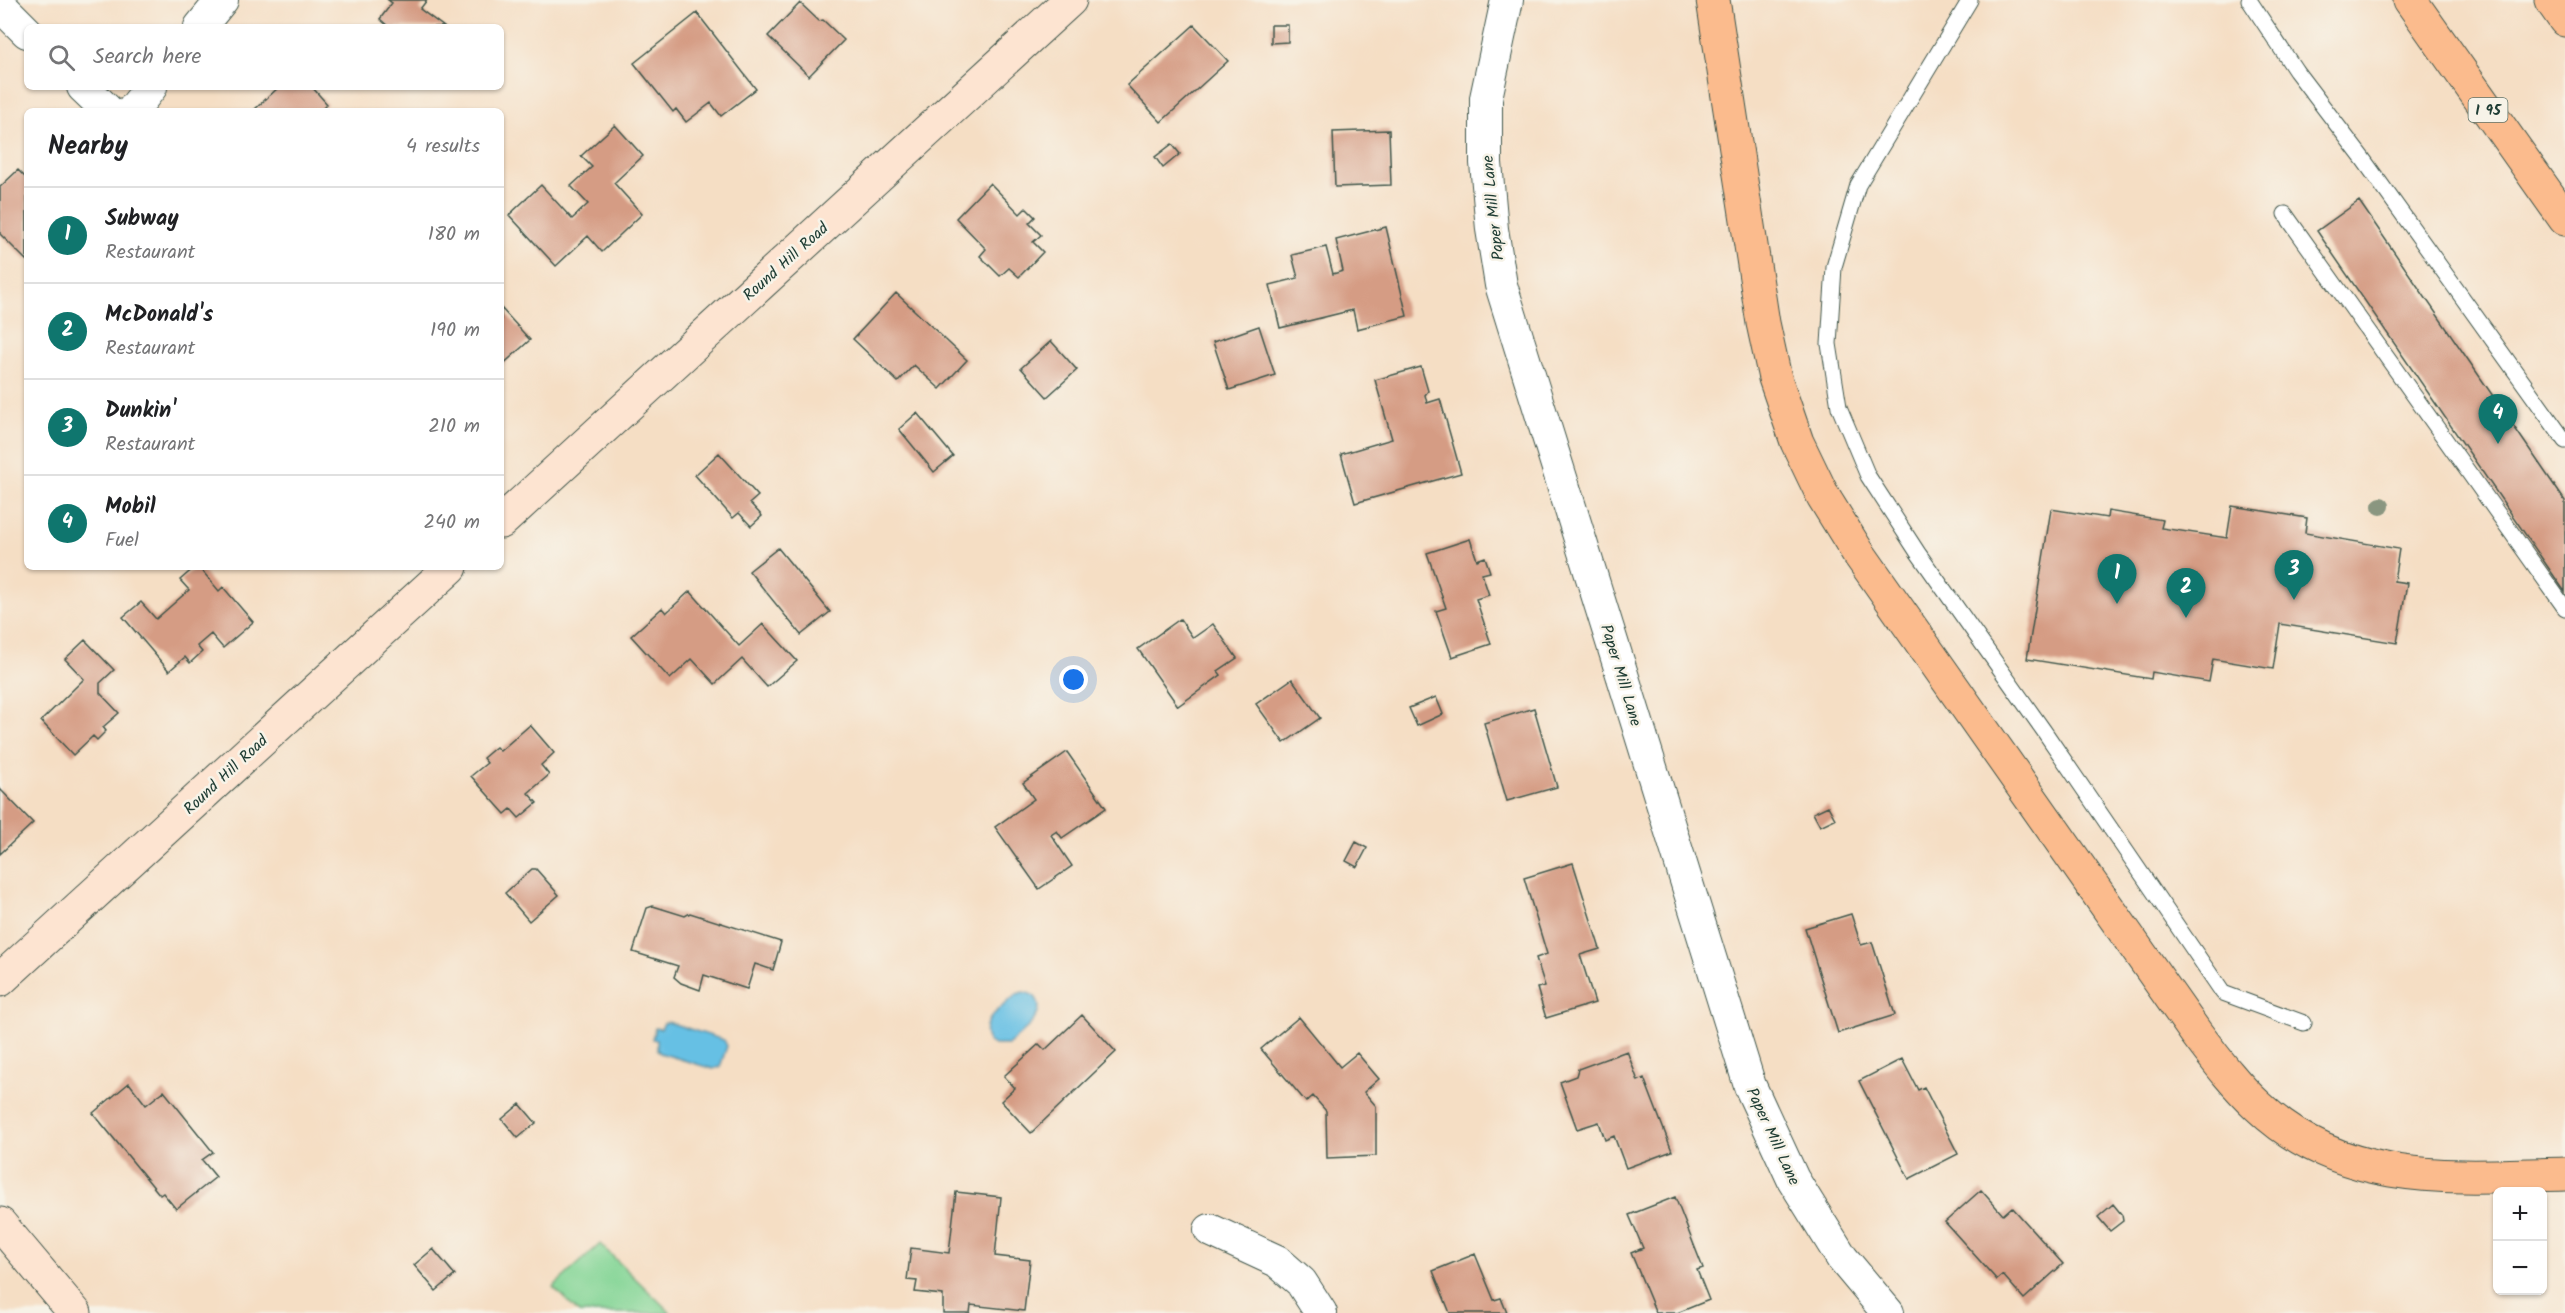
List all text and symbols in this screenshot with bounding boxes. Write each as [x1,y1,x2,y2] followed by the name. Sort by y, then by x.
[24,24,504,90] search box
[93,40,201,75] text: Search here
[45,41,78,74] icon: search
[2468,98,2508,122] road number: I 95
[48,126,128,168] text: Nearby
[406,131,480,163] text: 4 results
[1476,154,1511,262] street label: Paper Mill Lane
[105,202,179,237] text: Subway
[737,216,835,308] street label: Round Hill Road
[64,219,71,251] text: 1
[428,219,480,251] text: 180 m
[105,237,195,269] text: Restaurant
[105,298,213,333] text: McDonald's
[62,315,73,347] text: 2
[430,315,480,347] text: 190 m
[105,333,195,365] text: Restaurant
[105,394,176,429] text: Dunkin'
[2478,394,2518,444] pin: 4
[62,411,73,443] text: 3
[428,411,480,443] text: 210 m
[105,429,195,461] text: Restaurant
[105,490,156,525] text: Mobil
[62,507,73,539] text: 4
[423,507,480,539] text: 240 m
[105,525,139,557] text: Fuel
[2274,550,2314,600] pin: 3
[2098,554,2136,604] pin: 1
[2166,568,2206,618] pin: 2
[1593,621,1648,730] street label: Paper Mill Lane
[1059,665,1088,694] your location
[178,728,275,821] street label: Round Hill Road
[1739,1084,1806,1190] street label: Paper Mill Lane
[2493,1187,2547,1295] map controls
[2493,1187,2547,1241] button: +
[2493,1241,2547,1295] button: −

